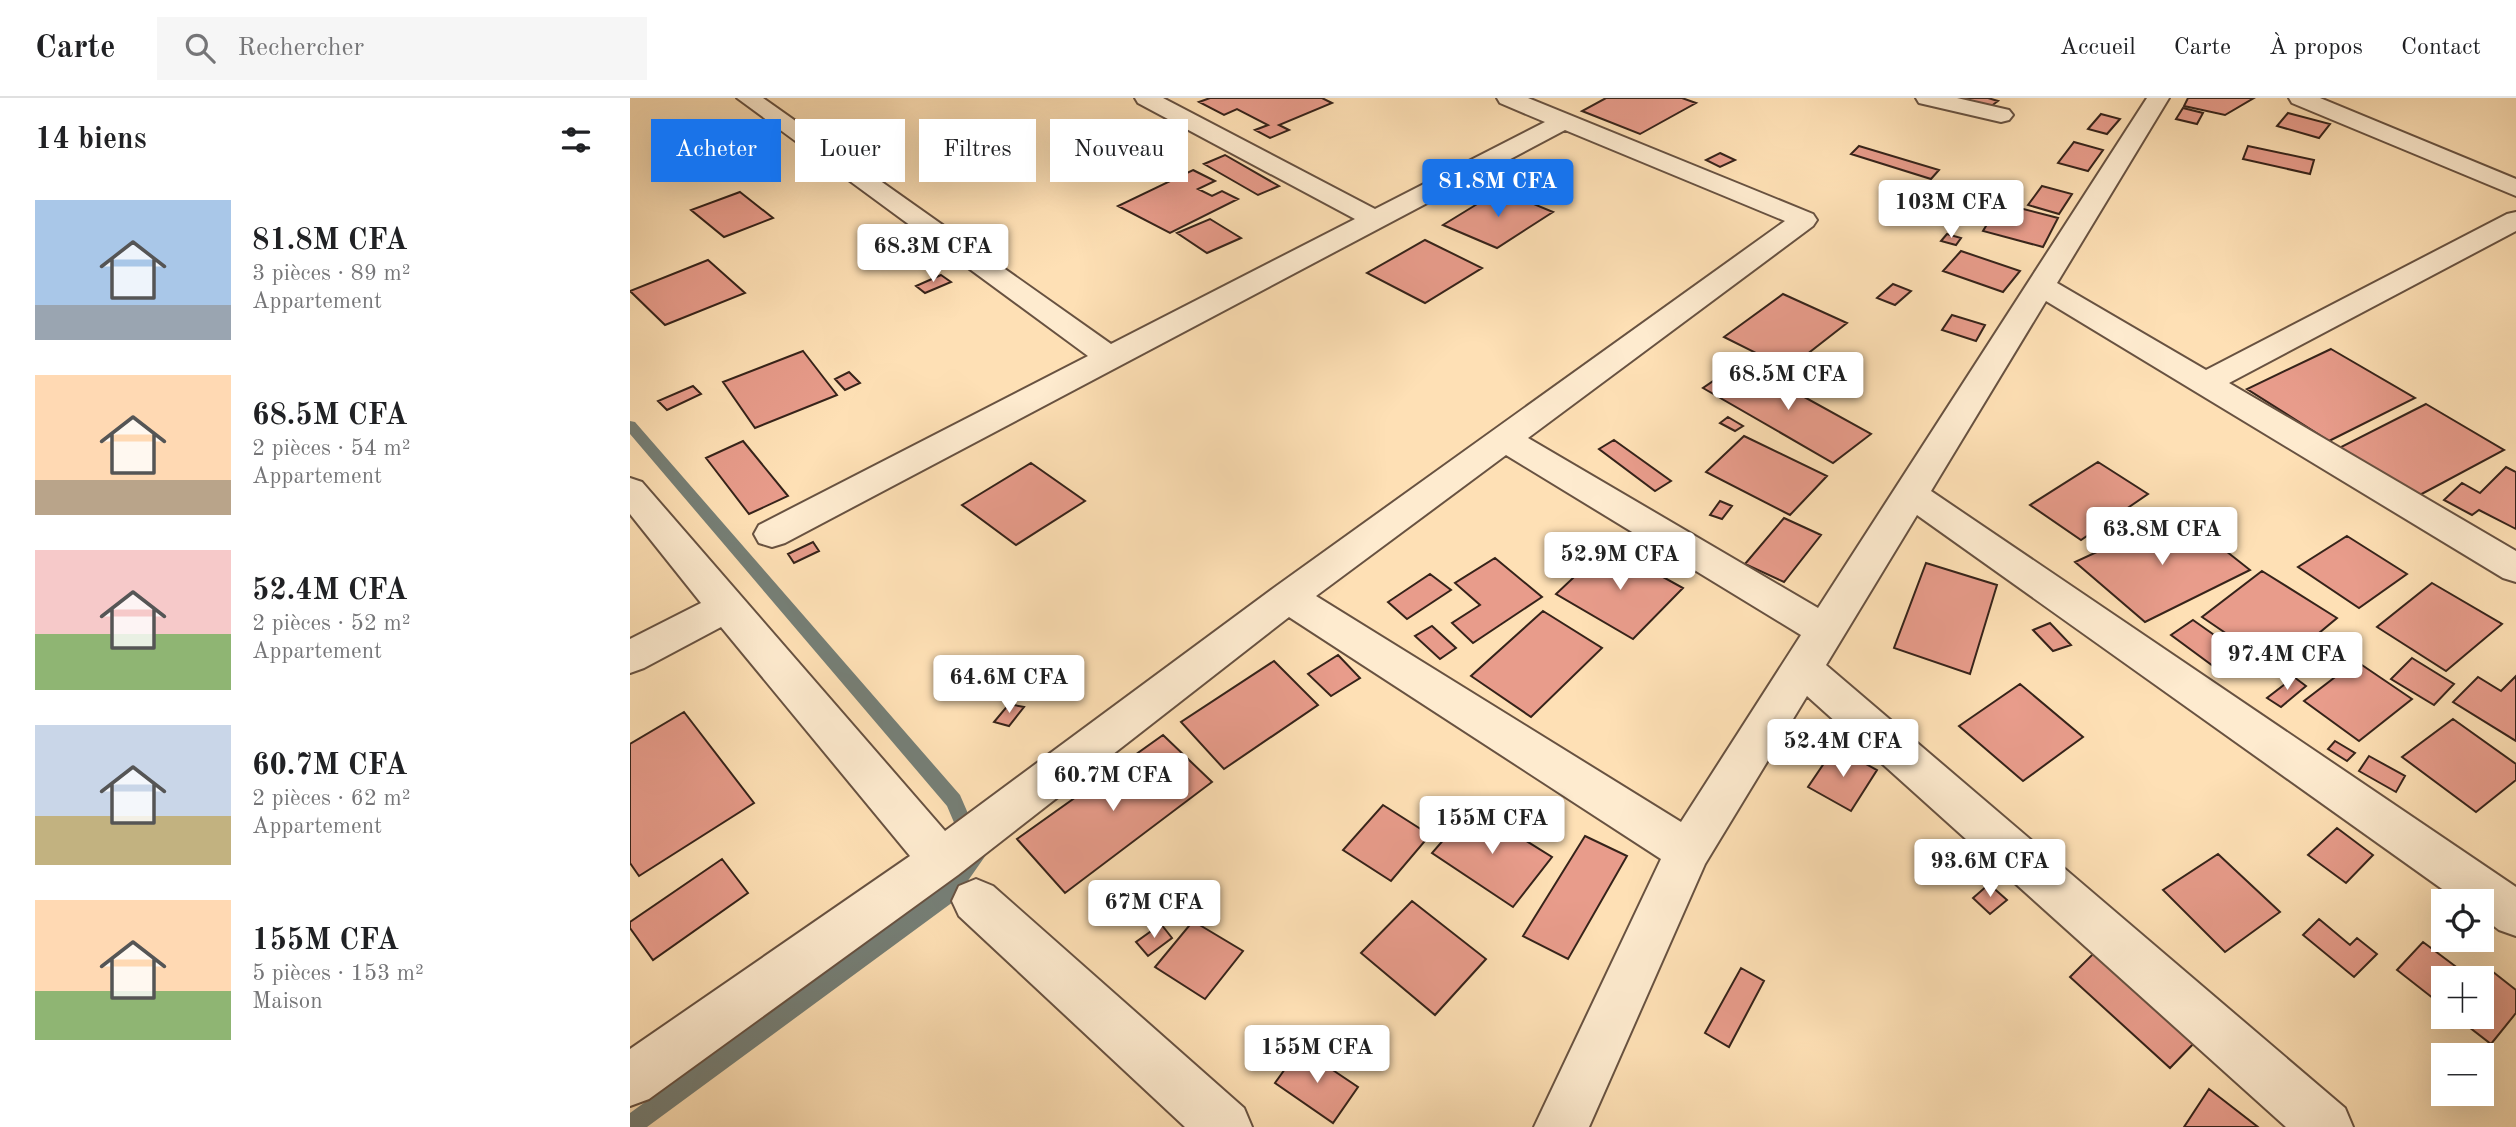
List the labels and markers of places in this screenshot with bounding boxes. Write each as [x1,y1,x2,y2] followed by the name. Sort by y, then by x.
[1418,159,1578,219] pin: 81.8M CFA
[1879,180,2023,240] pin: 103M CFA
[853,225,1013,284] pin: 68.3M CFA
[1708,352,1868,412] pin: 68.5M CFA
[2082,508,2242,567] pin: 63.8M CFA
[1540,532,1700,592] pin: 52.9M CFA
[2207,632,2367,692] pin: 97.4M CFA
[929,656,1089,715] pin: 64.6M CFA
[1763,720,1923,779] pin: 52.4M CFA
[1033,754,1193,813] pin: 60.7M CFA
[1420,796,1564,856] pin: 155M CFA
[1910,840,2070,899] pin: 93.6M CFA
[1089,880,1219,940] pin: 67M CFA
[1245,1026,1389,1085] pin: 155M CFA

